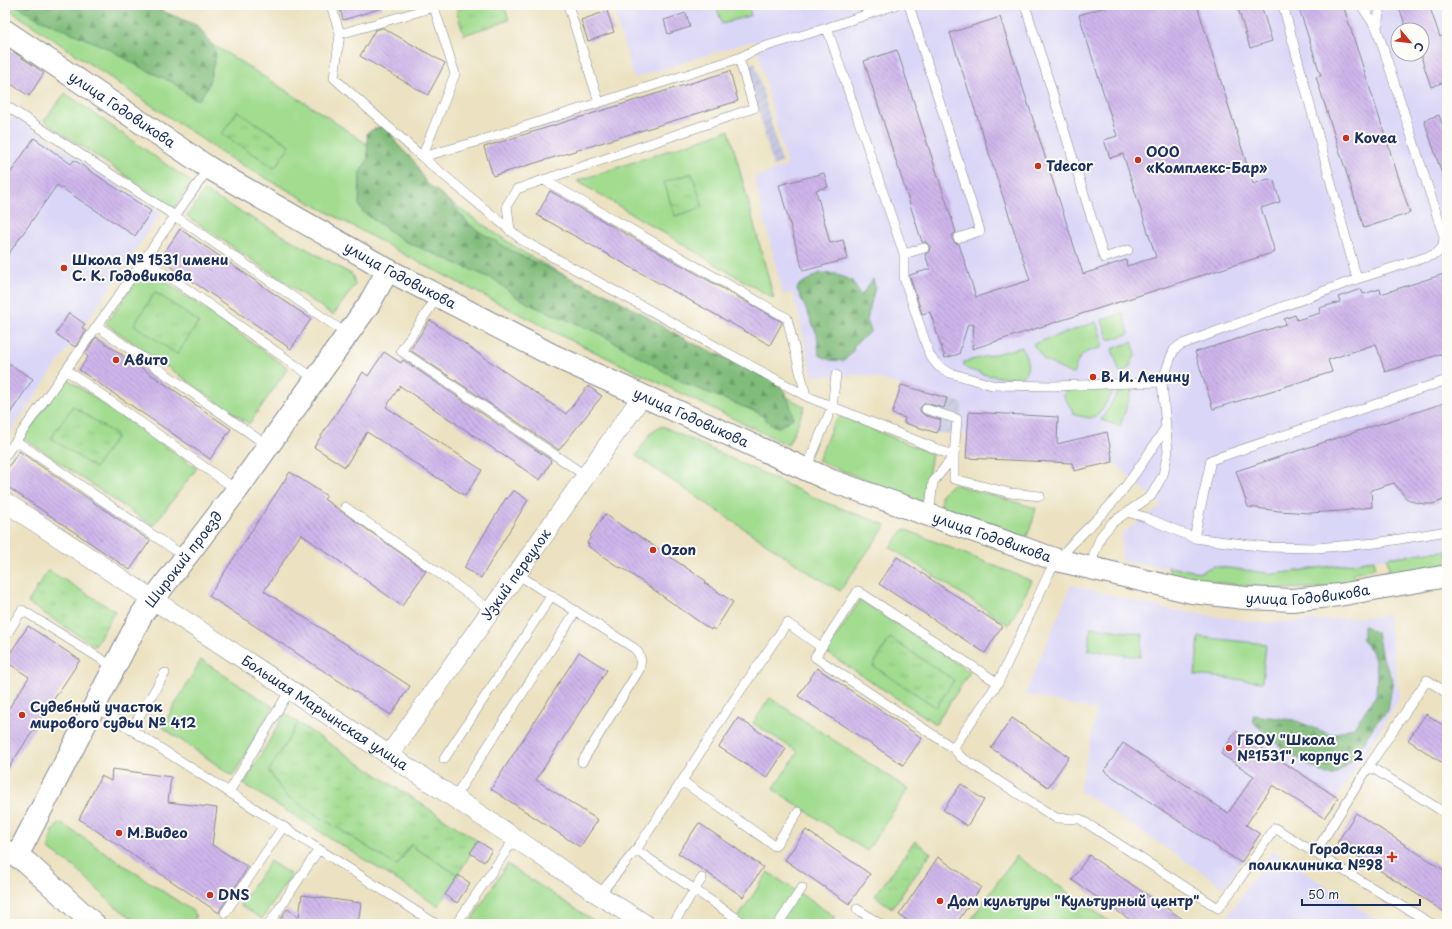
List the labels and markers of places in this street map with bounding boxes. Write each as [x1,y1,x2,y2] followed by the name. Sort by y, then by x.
[1354,127,1397,148] place label: Kovea
[1341,133,1351,143] marker: Kovea
[1146,141,1268,178] place label: ООО «Комплекс-Бар»
[1046,155,1094,176] place label: Tdecor
[1133,155,1143,165] marker: ООО «Комплекс-Бар»
[1033,161,1043,171] marker: Tdecor
[72,249,228,286] place label: Школа № 1531 имени С. К. Годовикова
[59,263,69,273] marker: Школа № 1531 имени С. К. Годовикова
[124,349,168,370] place label: Авито
[111,355,121,365] marker: Авито
[1101,366,1190,387] place label: В. И. Ленину
[1088,372,1098,382] marker: В. И. Ленину
[661,539,696,560] place label: Ozon
[648,545,658,555] marker: Ozon
[30,696,196,733] place label: Судебный участок мирового судьи № 412
[17,710,27,720] marker: Судебный участок мирового судьи № 412
[1237,729,1363,766] place label: ГБОУ "Школа №1531", корпус 2
[1224,743,1234,753] marker: ГБОУ "Школа №1531", корпус 2
[127,822,188,843] place label: М.Видео
[114,828,124,838] marker: М.Видео
[1248,838,1383,875] place label: Городская поликлиника №98
[1386,851,1398,863] marker: Городская поликлиника №98
[218,884,249,905] place label: DNS
[205,890,215,900] marker: DNS
[947,890,1199,911] place label: Дом культуры "Культурный центр"
[935,896,945,906] marker: Дом культуры "Культурный центр"

